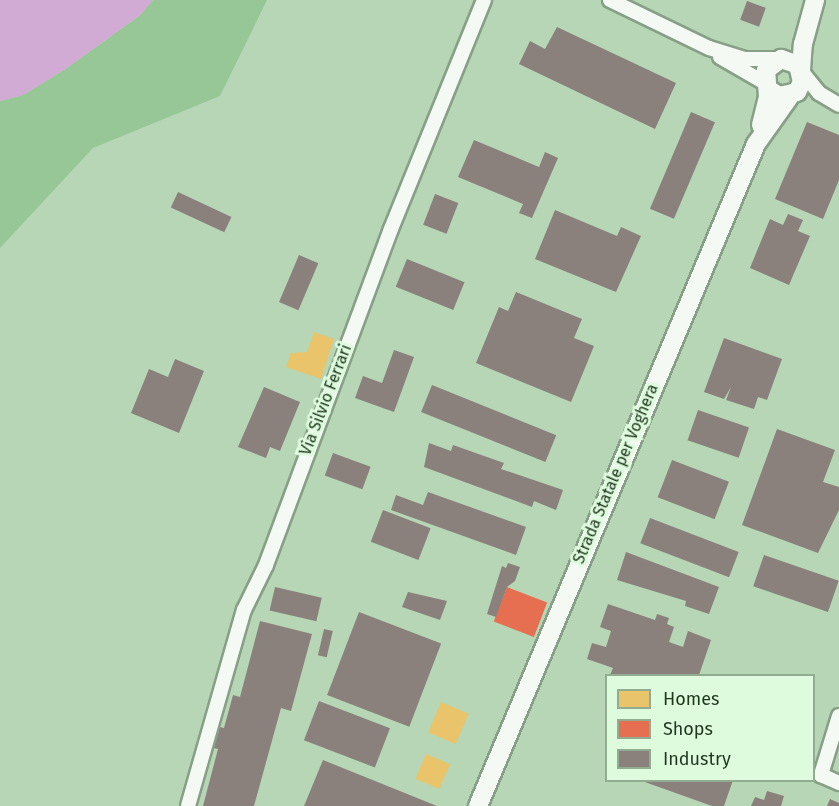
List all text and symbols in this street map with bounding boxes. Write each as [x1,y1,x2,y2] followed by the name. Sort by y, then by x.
[296,342,356,458] street label: Via Silvio Ferrari
[569,381,663,567] street label: Strada Statale per Voghera
[605,674,815,782] legend
[663,688,719,710] text: Homes
[663,718,713,740] text: Shops
[663,748,731,770] text: Industry

